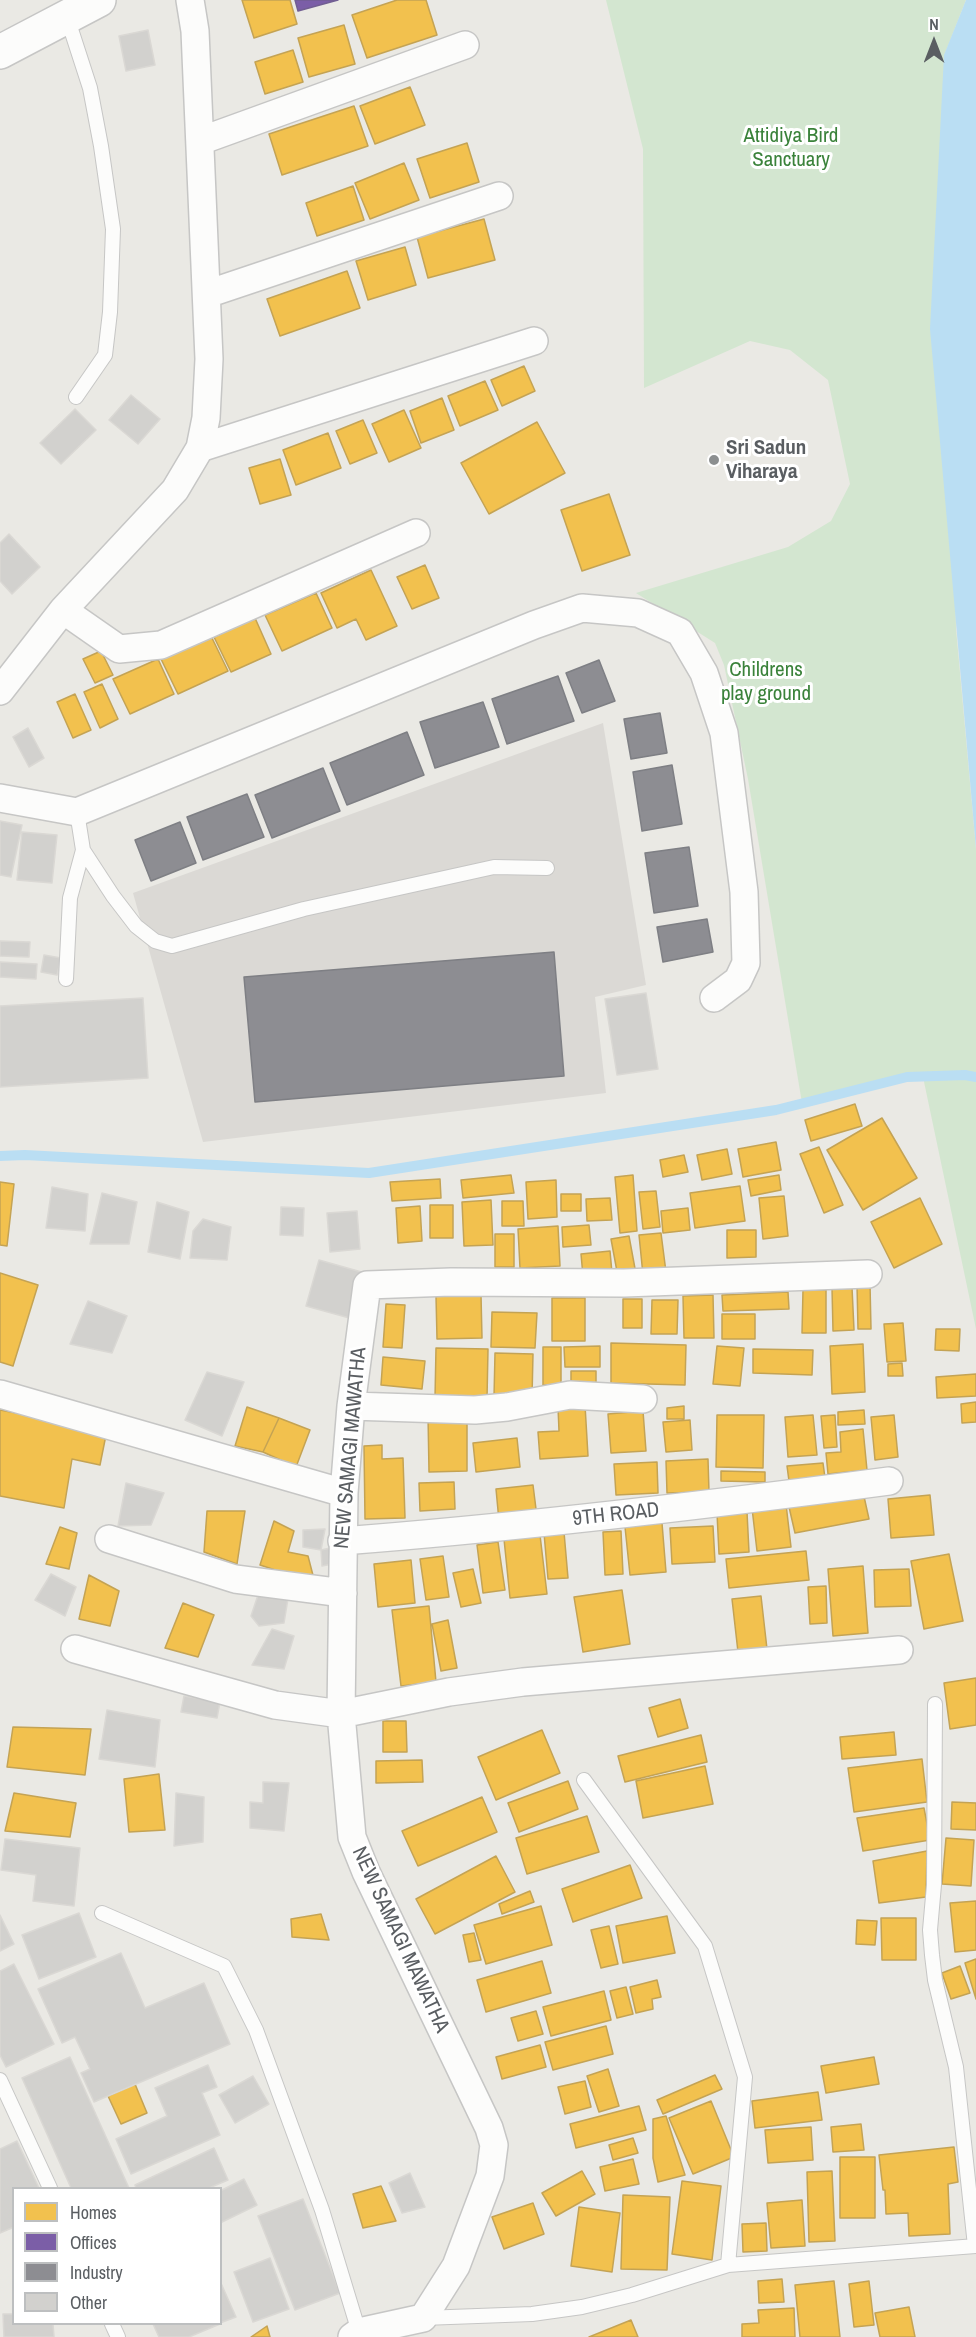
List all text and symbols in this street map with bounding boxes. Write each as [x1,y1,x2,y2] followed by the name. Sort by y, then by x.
[904,12,964,72] north arrow
[929,13,939,35] text: N
[744,123,838,173] park label: Attidiya Bird Sanctuary
[726,435,806,485] place label: Sri Sadun Viharaya
[707,453,721,467] marker: Sri Sadun Viharaya
[721,657,811,707] park label: Childrens play ground
[330,1346,372,1550] street label: NEW SAMAGI MAWATHA
[571,1498,661,1532] street label: 9TH ROAD
[346,1843,454,2037] street label: NEW SAMAGI MAWATHA
[12,2187,222,2325] legend
[70,2200,117,2225] text: Homes
[70,2230,117,2255] text: Offices
[70,2260,123,2285] text: Industry
[70,2290,107,2315] text: Other

